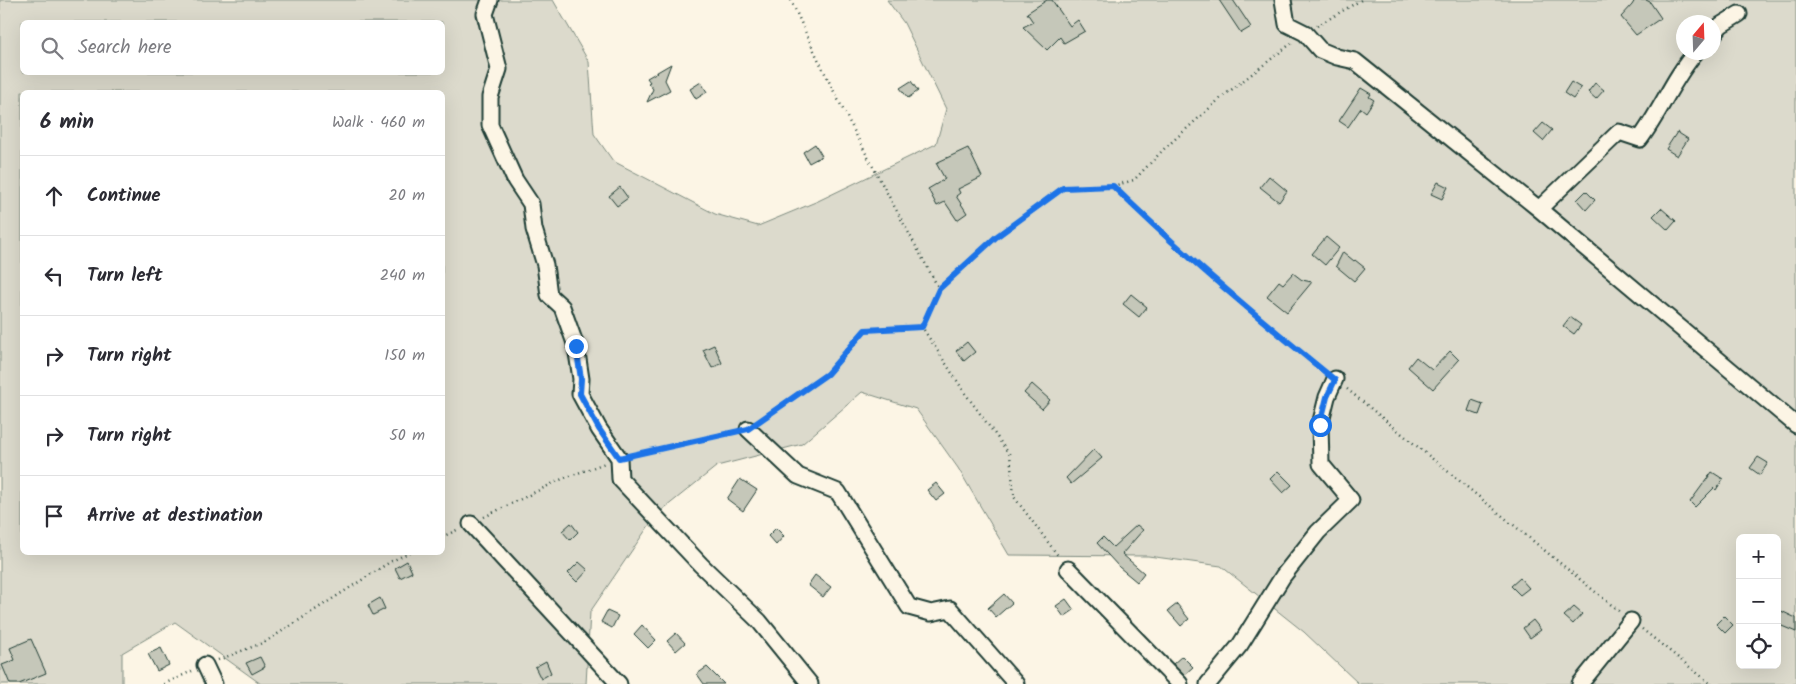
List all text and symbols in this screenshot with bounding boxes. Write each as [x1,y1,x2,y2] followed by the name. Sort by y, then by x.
[1676,15,1721,60] north arrow
[20,20,445,75] search box
[78,33,172,63] text: Search here
[38,34,66,62] icon: search
[40,106,94,139] text: 6 min
[332,110,425,135] text: Walk · 460 m
[87,181,160,211] text: Continue
[40,182,68,210] icon: ahead
[389,183,425,208] text: 20 m
[87,261,162,291] text: Turn left
[40,262,68,290] icon: left
[380,263,425,288] text: 240 m
[565,335,588,358] route end
[87,341,172,371] text: Turn right
[40,342,68,370] icon: right
[384,343,425,368] text: 150 m
[1309,414,1332,437] route start
[87,421,172,451] text: Turn right
[40,422,68,450] icon: right
[389,423,425,448] text: 50 m
[87,501,263,531] text: Arrive at destination
[40,502,68,530] icon: arrive
[1736,534,1781,669] map controls
[1736,534,1781,579] button: +
[1736,579,1781,624] button: −
[1736,624,1781,669] button: locate

